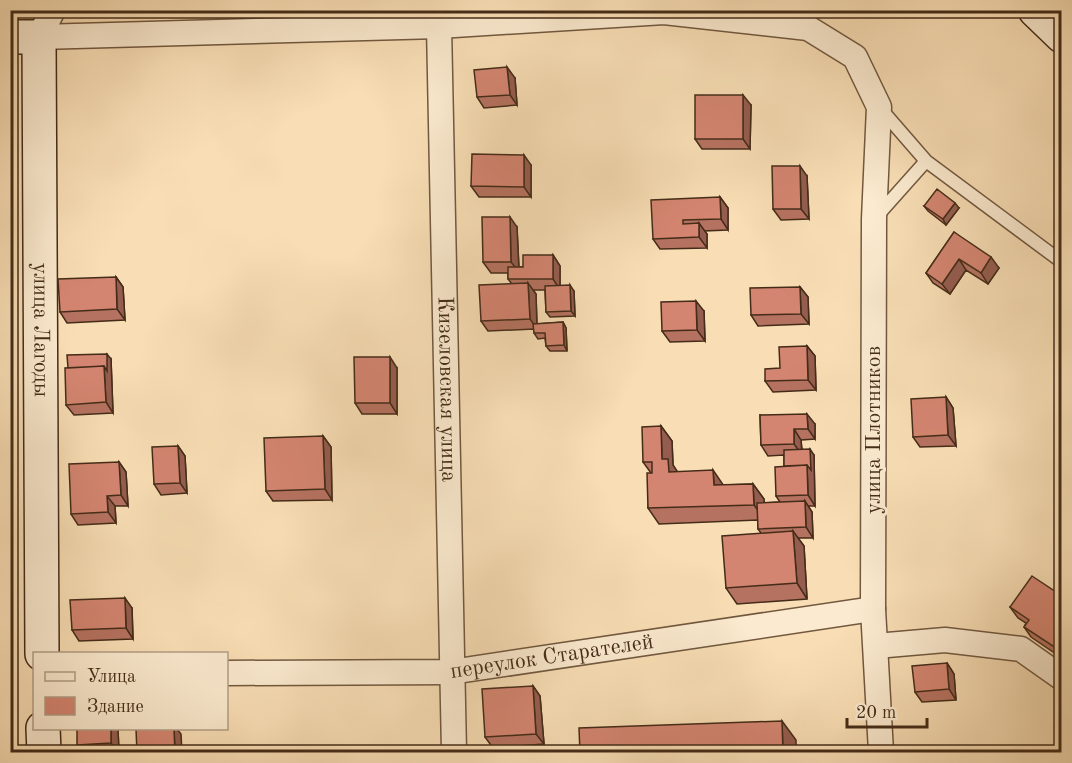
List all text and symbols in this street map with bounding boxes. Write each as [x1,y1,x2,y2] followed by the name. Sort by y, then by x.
[29,263,52,397] street label: улица Лагоды
[434,296,459,482] street label: Кизеловская улица
[863,346,885,514] street label: улица Плотников
[449,631,655,683] street label: переулок Старателей
[33,652,228,730] legend
[87,668,136,686] text: Улица
[847,691,926,729] scale bar
[87,698,144,716] text: Здание
[856,704,896,722] text: 20 m

